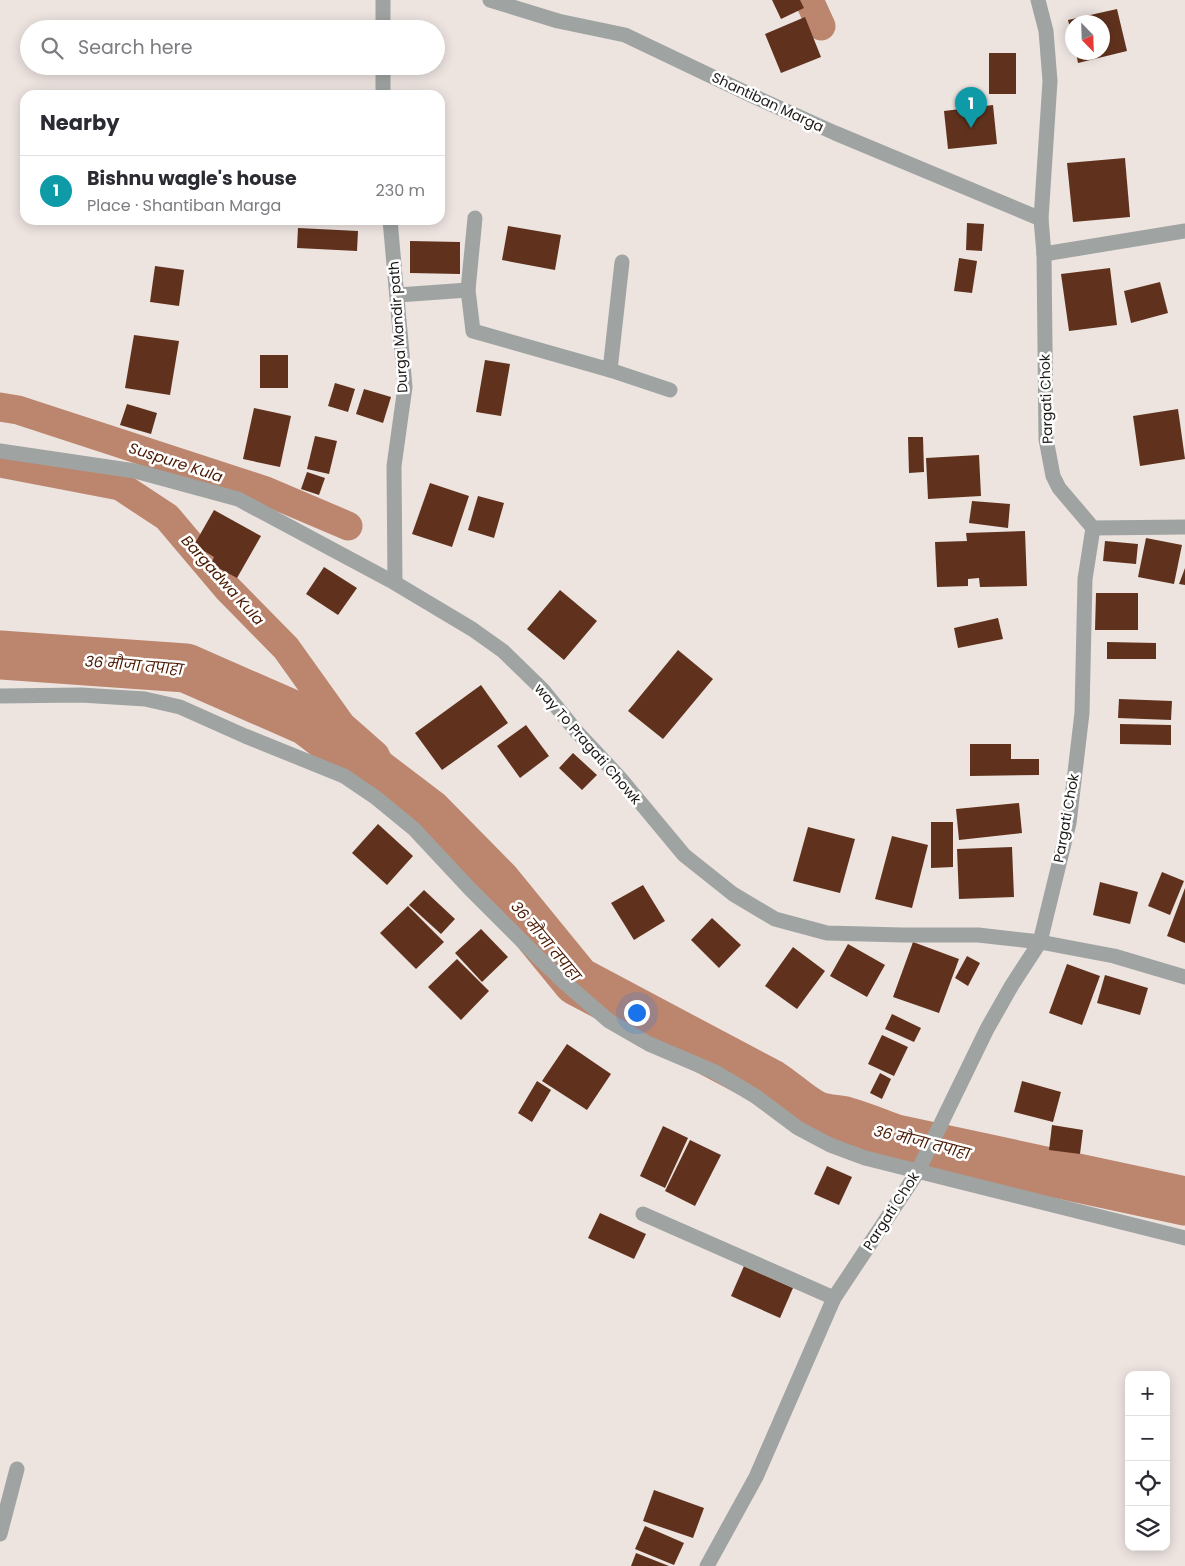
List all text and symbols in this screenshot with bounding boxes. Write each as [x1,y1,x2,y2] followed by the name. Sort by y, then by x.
[1065,15,1110,60] north arrow
[20,20,445,75] search box
[38,34,66,62] icon: search
[78,34,192,61] text: Search here
[709,67,827,137] street label: Shantiban Marga
[955,87,987,128] pin: 1
[40,108,120,137] text: Nearby
[87,165,297,192] text: Bishnu wagle's house
[53,179,59,202] text: 1
[376,179,425,202] text: 230 m
[87,194,281,217] text: Place · Shantiban Marga
[383,260,413,394] street label: Durga Mandir path
[1034,353,1058,444] street label: Pargati Chok
[126,437,226,487] water label: Suspure Kula
[177,530,269,630] water label: Bargadwa Kula
[84,650,186,680] water label: ३६ मौजा तपाहा
[530,679,647,809] street label: way To Pragati Chowk
[1048,771,1084,864] street label: Pargati Chok
[506,897,587,987] water label: ३६ मौजा तपाहा
[624,1000,650,1026] your location
[872,1120,974,1164] water label: ३६ मौजा तपाहा
[858,1167,924,1254] street label: Pargati Chok
[1125,1371,1170,1551] map controls
[1125,1371,1170,1416] button: +
[1125,1416,1170,1461] button: −
[1125,1461,1170,1506] button: locate
[1125,1506,1170,1551] button: layers

